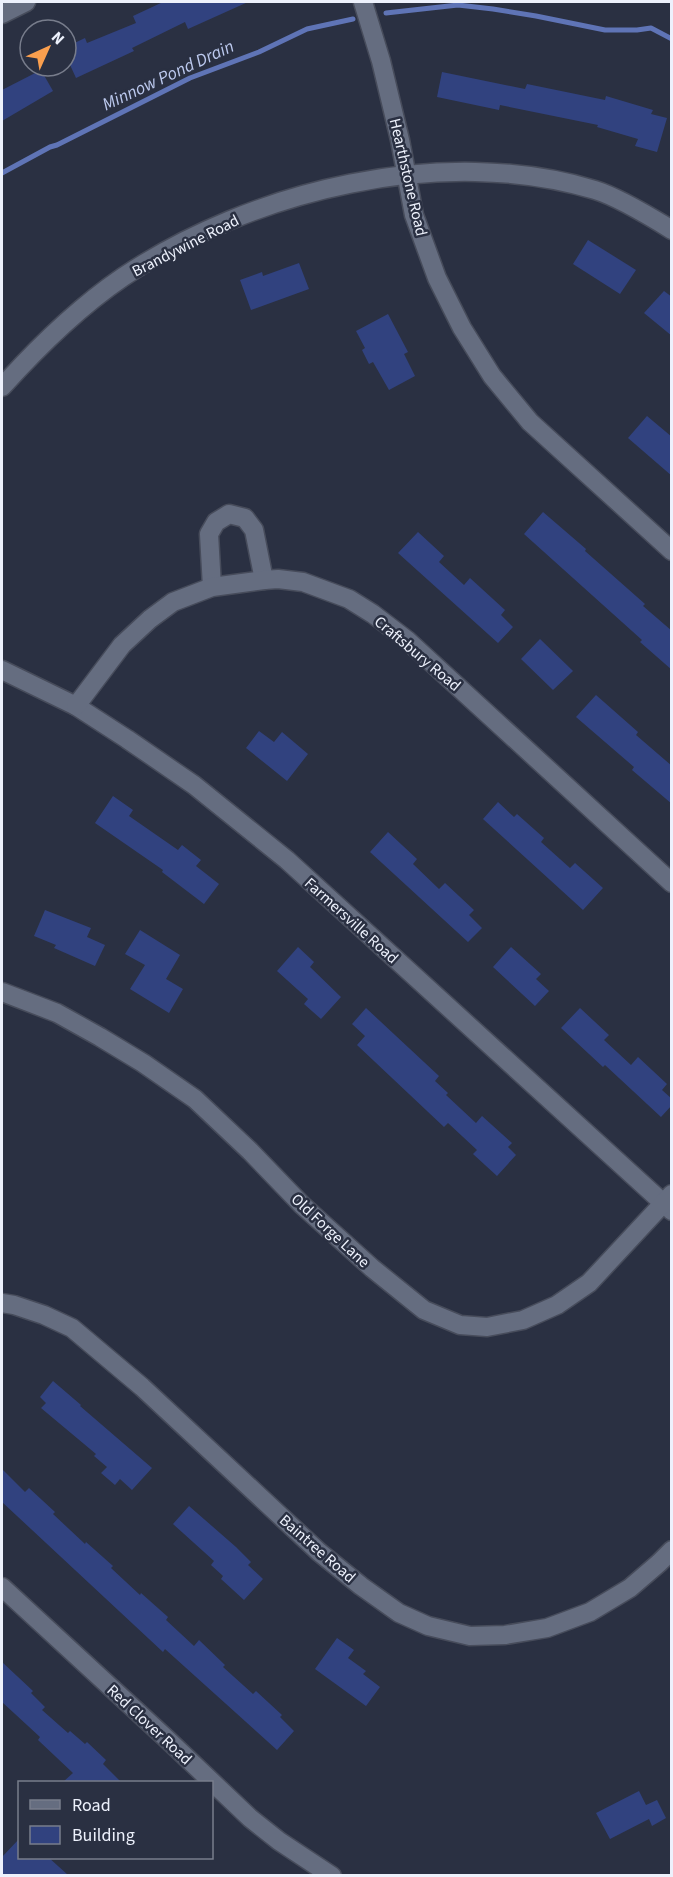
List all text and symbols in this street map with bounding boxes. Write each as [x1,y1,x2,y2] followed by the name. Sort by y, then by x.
[18,18,78,78] north arrow
[46,27,69,50] text: N
[98,34,238,117] water label: Minnow Pond Drain
[384,116,432,238] street label: Hearthstone Road
[128,209,243,282] street label: Brandywine Road
[369,611,465,697] street label: Craftsbury Road
[300,873,403,969] street label: Farmersville Road
[286,1189,374,1273] street label: Old Forge Lane
[275,1509,360,1588] street label: Baintree Road
[102,1679,197,1770] street label: Red Clover Road
[18,1781,213,1859] legend
[72,1793,111,1818] text: Road
[72,1823,135,1848] text: Building

